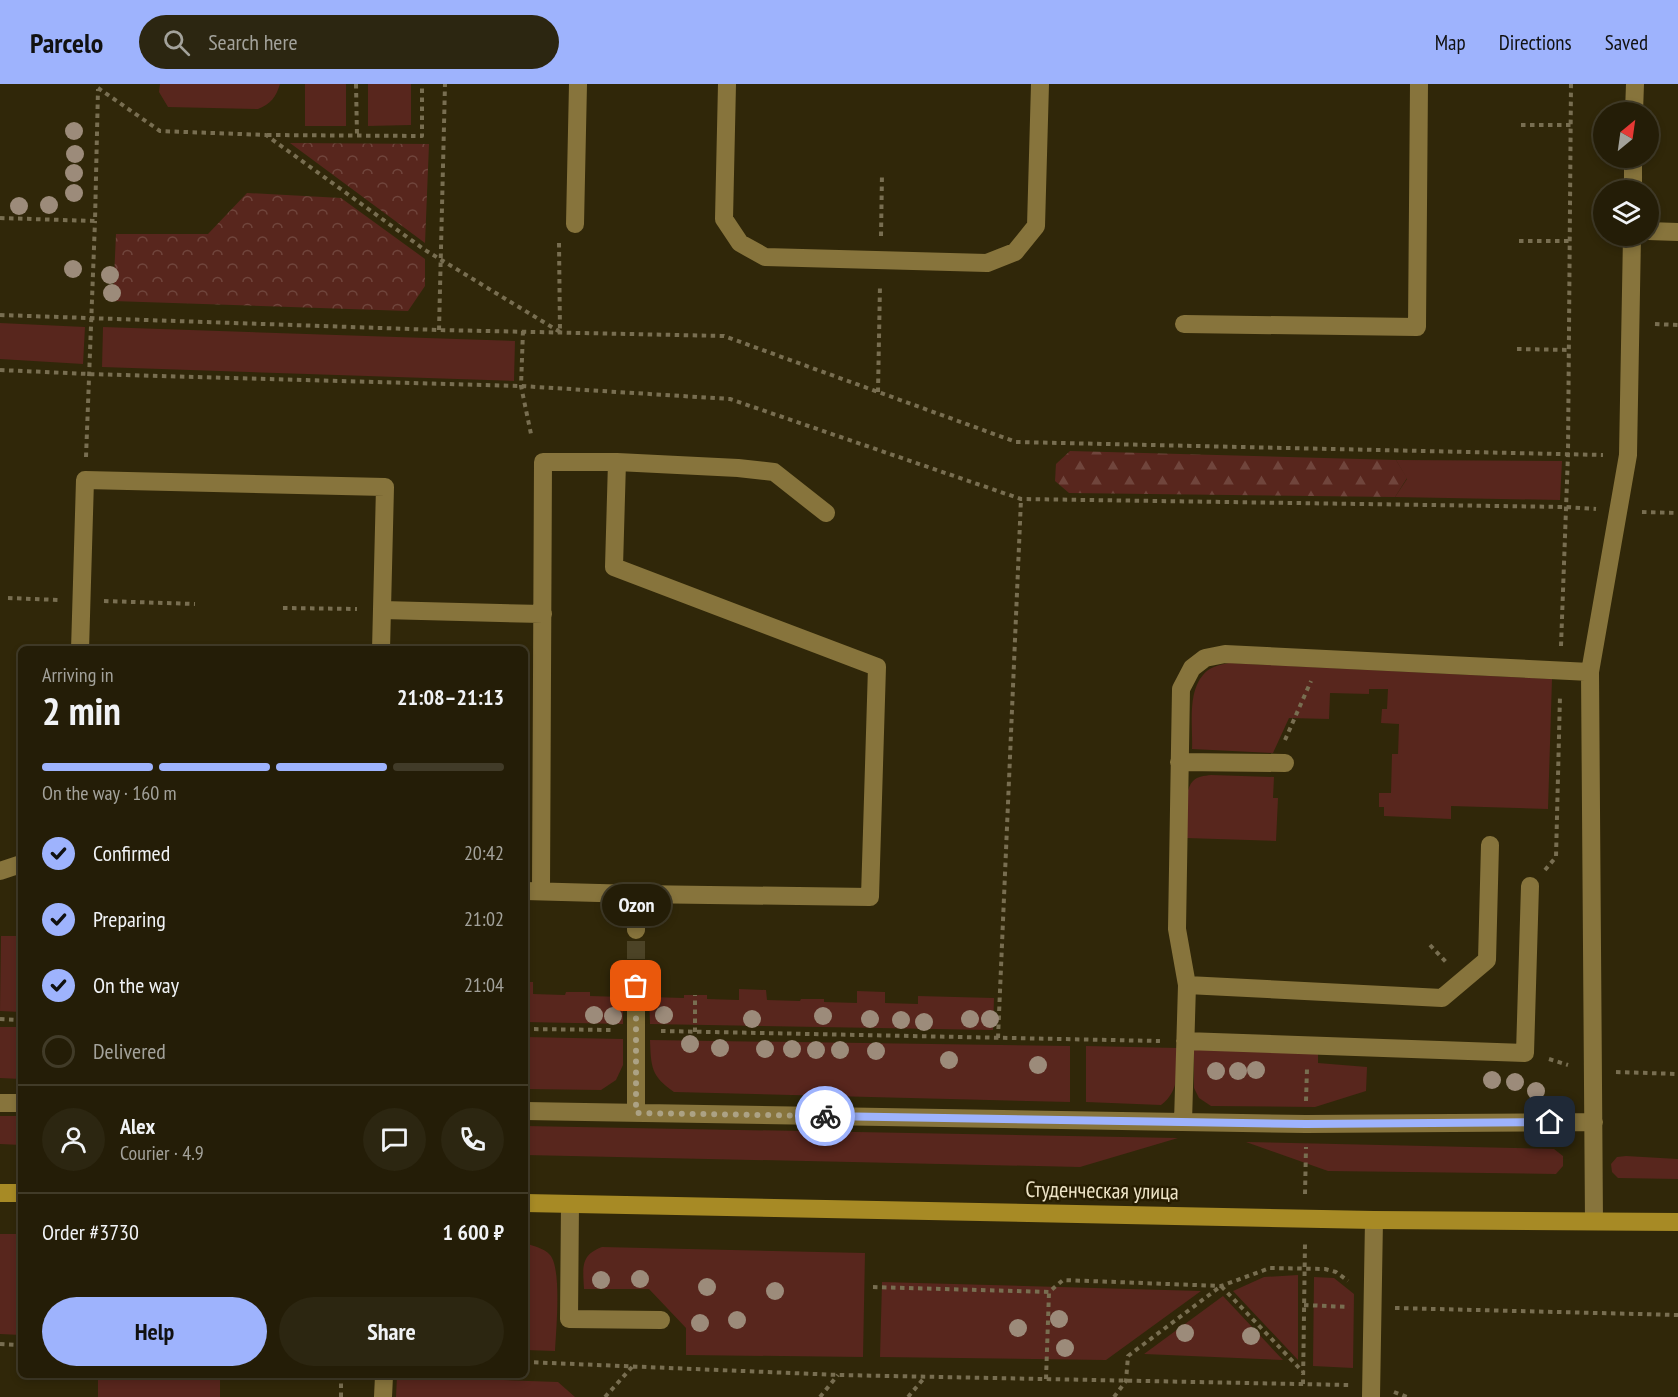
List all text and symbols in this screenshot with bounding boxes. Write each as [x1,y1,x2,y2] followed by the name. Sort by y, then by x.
[139,15,559,69] search box
[30,24,103,61] text: Parcelo
[160,26,193,59] icon: search
[208,28,298,56] text: Search here
[1435,29,1466,56] text: Map
[1499,29,1572,56] text: Directions
[1605,29,1648,56] text: Saved
[1593,102,1659,168] north arrow
[1593,102,1659,246] map controls
[1593,180,1659,246] button: layers
[42,662,114,688] text: Arriving in
[397,683,504,711] text: 21:08–21:13
[42,685,121,736] text: 2 min
[42,780,177,806] text: On the way · 160 m
[42,837,75,870] icon: check
[93,839,170,867] text: Confirmed
[464,840,504,866] text: 20:42
[602,884,670,926] callout: Ozon
[618,892,655,918] text: Ozon
[42,903,75,936] icon: check
[93,905,166,933] text: Preparing
[464,906,504,932] text: 21:02
[610,960,661,1011] pin
[42,969,75,1002] icon: check
[619,969,652,1002] icon: bag
[93,971,179,999] text: On the way
[464,972,504,998] text: 21:04
[93,1037,166,1065] text: Delivered
[795,1086,855,1146] courier
[1524,1096,1575,1147] pin
[809,1100,842,1133] icon: bike
[1533,1105,1566,1138] icon: home
[42,1108,105,1171] button: person
[363,1108,426,1171] button: chat
[441,1108,504,1171] button: phone
[120,1112,155,1140] text: Alex
[120,1140,204,1166] text: Courier · 4.9
[1025,1175,1179,1205] street label: Студенческая улица
[42,1218,139,1246] text: Order #3730
[442,1218,504,1246] text: 1 600 ₽
[42,1297,267,1366] button: Help
[279,1297,504,1366] button: Share

